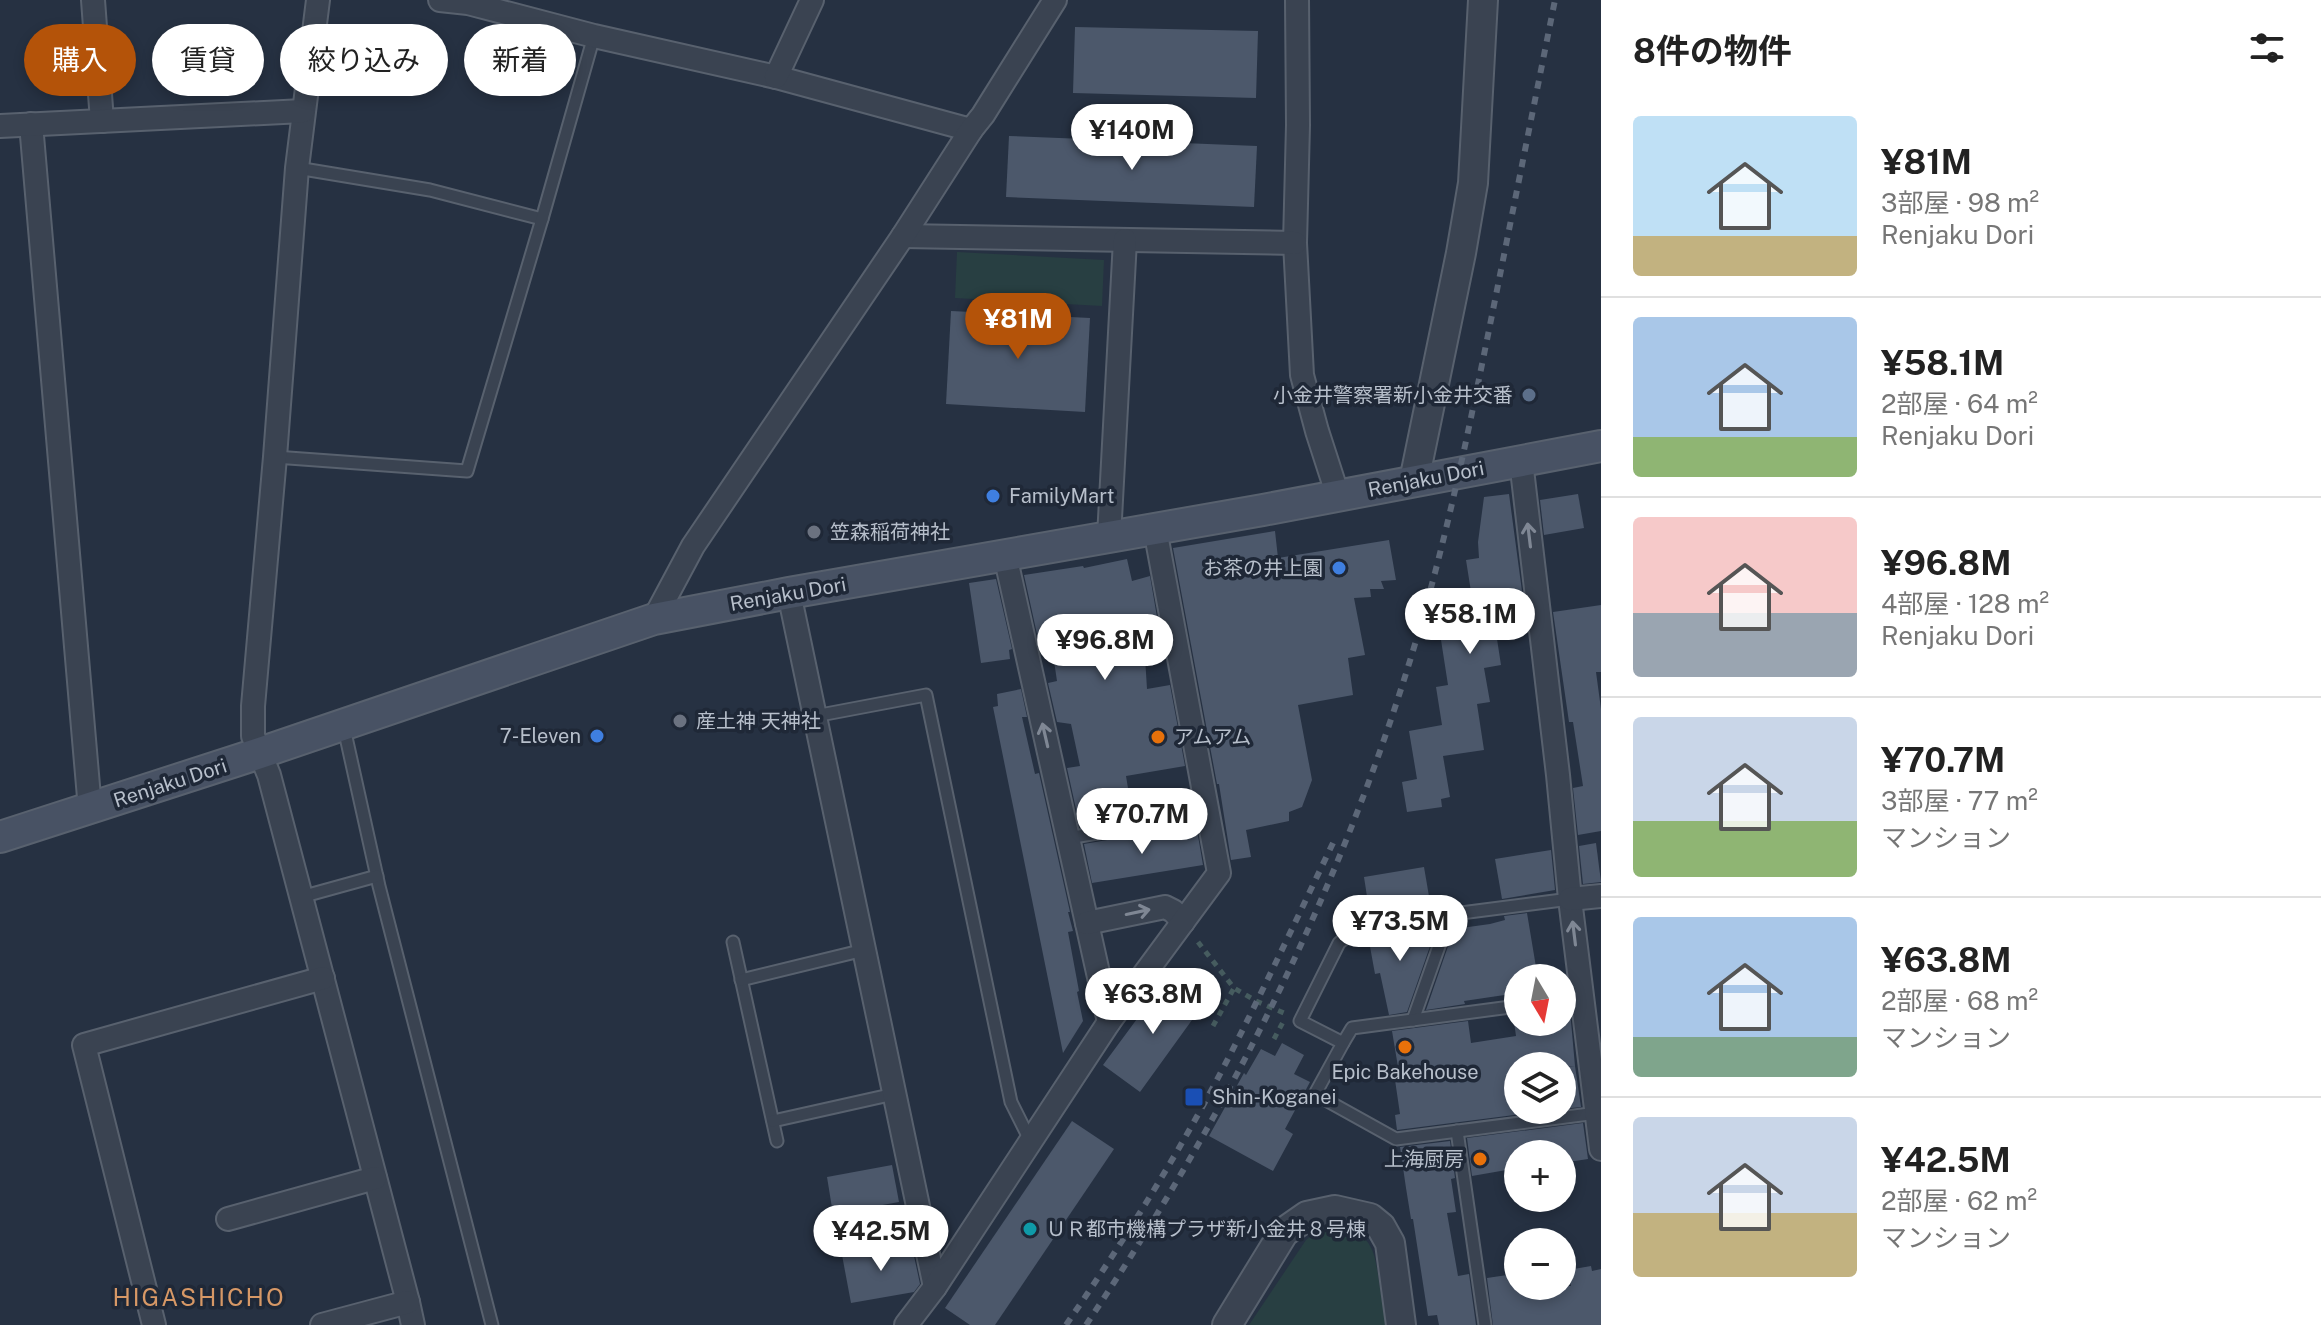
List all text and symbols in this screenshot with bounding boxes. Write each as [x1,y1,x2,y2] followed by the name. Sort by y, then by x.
[24,24,136,96] chip: 購入
[152,24,264,96] chip: 賃貸
[280,24,448,96] chip: 絞り込み
[464,24,576,96] chip: 新着
[2245,26,2289,70] icon: filters
[1633,31,1792,71] text: 8件の物件
[1076,104,1188,172] pin: ¥140M
[1089,114,1175,145] text: ¥140M
[1881,142,1972,182] text: ¥81M
[1697,148,1793,244] icon: home
[1881,187,2039,218] text: 3部屋 · 98 m²
[1881,219,2034,250] text: Renjaku Dori
[971,293,1065,361] pin: ¥81M
[983,303,1053,334] text: ¥81M
[1881,343,2004,383] text: ¥58.1M
[1697,349,1793,445] icon: home
[1273,383,1513,407] place label: 小金井警察署新小金井交番
[1520,386,1538,404] marker: 小金井警察署新小金井交番
[1881,388,2038,419] text: 2部屋 · 64 m²
[1881,420,2034,451] text: Renjaku Dori
[1366,456,1486,502] street label: Renjaku Dori
[1009,484,1115,508] place label: FamilyMart
[984,487,1002,505] marker: FamilyMart
[830,520,950,544] place label: 笠森稲荷神社
[1522,522,1537,549] one-way arrow
[805,523,823,541] marker: 笠森稲荷神社
[1881,543,2011,583] text: ¥96.8M
[1697,549,1793,645] icon: home
[1203,556,1323,580] place label: お茶の井上園
[1330,559,1348,577] marker: お茶の井上園
[728,572,848,616] street label: Renjaku Dori
[1405,588,1535,656] pin: ¥58.1M
[1881,588,2049,619] text: 4部屋 · 128 m²
[1423,598,1517,629] text: ¥58.1M
[1040,614,1170,682] pin: ¥96.8M
[1881,620,2034,651] text: Renjaku Dori
[1055,624,1155,655] text: ¥96.8M
[696,709,821,733] place label: 産土神 天神社
[671,712,689,730] marker: 産土神 天神社
[1037,723,1052,748] one-way arrow
[500,724,581,748] place label: 7-Eleven
[1174,725,1251,749] place label: アムアム
[588,727,606,745] marker: 7-Eleven
[1149,728,1167,746] marker: アムアム
[1881,740,2005,780] text: ¥70.7M
[1697,749,1793,845] icon: home
[110,753,230,813] street label: Renjaku Dori
[1881,785,2038,816] text: 3部屋 · 77 m²
[1077,788,1207,856] pin: ¥70.7M
[1095,798,1189,829] text: ¥70.7M
[1881,822,2011,853] text: マンション
[1335,895,1465,963] pin: ¥73.5M
[1124,904,1150,919] one-way arrow
[1351,905,1449,936] text: ¥73.5M
[1566,920,1581,946] one-way arrow
[1881,940,2012,980] text: ¥63.8M
[1697,949,1793,1045] icon: home
[1504,964,1576,1036] north arrow
[1504,964,1576,1300] map controls
[1088,968,1218,1036] pin: ¥63.8M
[1103,978,1203,1009] text: ¥63.8M
[1881,985,2038,1016] text: 2部屋 · 68 m²
[1881,1022,2011,1053] text: マンション
[1396,1038,1414,1056] marker: Epic Bakehouse
[1504,1052,1576,1124] button: layers
[1331,1060,1479,1084] place label: Epic Bakehouse
[1212,1085,1336,1109] place label: Shin-Koganei
[1183,1086,1205,1108] marker: Shin-Koganei
[1504,1140,1576,1212] button: +
[1881,1140,2011,1180] text: ¥42.5M
[1384,1147,1464,1171] place label: 上海厨房
[1697,1149,1793,1245] icon: home
[1471,1150,1489,1168] marker: 上海厨房
[1881,1185,2037,1216] text: 2部屋 · 62 m²
[816,1205,946,1273] pin: ¥42.5M
[831,1215,931,1246] text: ¥42.5M
[1046,1217,1366,1241] place label: ＵＲ都市機構プラザ新小金井８号棟
[1021,1220,1039,1238] marker: ＵＲ都市機構プラザ新小金井８号棟
[1881,1222,2011,1253] text: マンション
[1504,1228,1576,1300] button: −
[112,1283,286,1311] district label: HIGASHICHO

